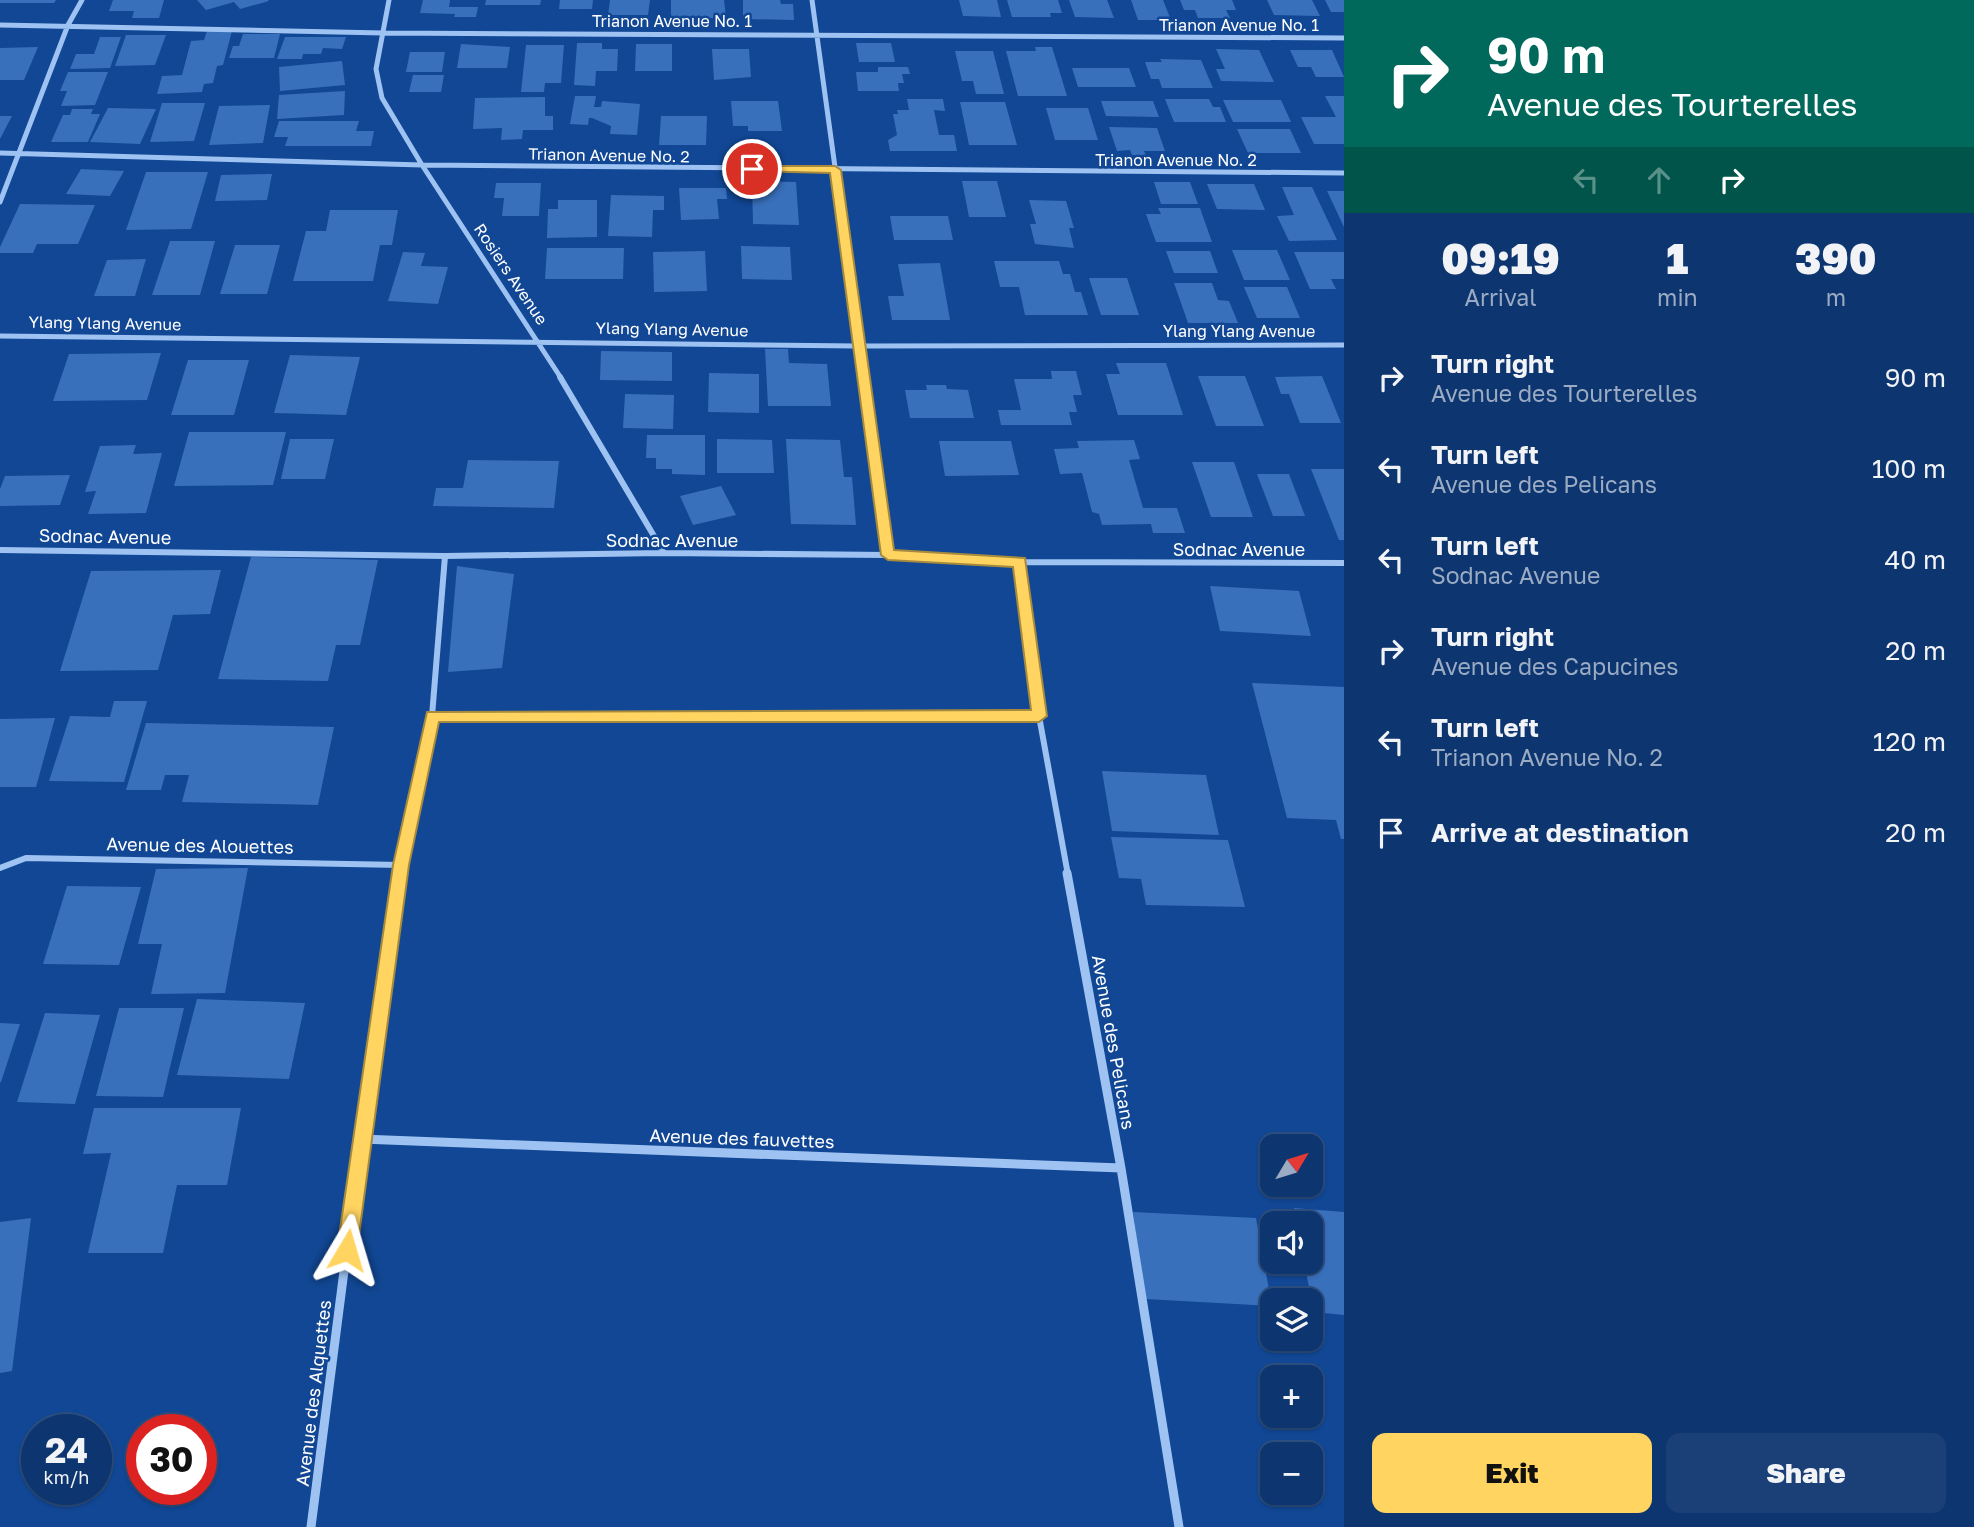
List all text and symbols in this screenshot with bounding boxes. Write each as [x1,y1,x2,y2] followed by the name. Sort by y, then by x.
[592,11,752,31] street label: Trianon Avenue No. 1
[1159,15,1319,35] street label: Trianon Avenue No. 1
[1487,25,1605,84] text: 90 m
[1372,28,1463,119] icon: right
[1487,85,1858,123] text: Avenue des Tourterelles
[722,139,782,199] pin
[528,144,690,166] street label: Trianon Avenue No. 2
[733,150,771,188] icon: arrive
[1095,150,1257,170] street label: Trianon Avenue No. 2
[1567,161,1605,199] icon: left
[1640,161,1678,199] icon: ahead
[1713,161,1751,199] icon: right
[470,220,552,328] street label: Rosiers Avenue
[1441,233,1560,283] text: 09:19
[1666,233,1689,283] text: 1
[1795,233,1877,283] text: 390
[1465,283,1537,311] text: Arrival
[1657,283,1698,311] text: min
[1826,283,1846,311] text: m
[29,312,181,334] street label: Ylang Ylang Avenue
[596,318,748,340] street label: Ylang Ylang Avenue
[1163,321,1315,341] street label: Ylang Ylang Avenue
[1431,348,1554,379] text: Turn right
[1372,359,1410,397] icon: right
[1885,362,1946,393] text: 90 m
[1431,379,1697,407] text: Avenue des Tourterelles
[1431,439,1539,470] text: Turn left
[1372,450,1410,488] icon: left
[1872,453,1946,484] text: 100 m
[1431,470,1657,498] text: Avenue des Pelicans
[39,524,171,548] street label: Sodnac Avenue
[606,529,738,551] street label: Sodnac Avenue
[1431,530,1539,561] text: Turn left
[1173,538,1305,560] street label: Sodnac Avenue
[1372,541,1410,579] icon: left
[1885,544,1946,575] text: 40 m
[1431,561,1600,589] text: Sodnac Avenue
[1431,621,1554,652] text: Turn right
[1372,632,1410,670] icon: right
[1885,635,1946,666] text: 20 m
[1431,652,1678,680] text: Avenue des Capucines
[1431,712,1539,743] text: Turn left
[1372,723,1410,761] icon: left
[1873,726,1946,757] text: 120 m
[1431,743,1663,771] text: Trianon Avenue No. 2
[1372,814,1410,852] icon: arrive
[1431,817,1689,848] text: Arrive at destination
[1885,817,1946,848] text: 20 m
[106,832,294,858] street label: Avenue des Alouettes
[1088,953,1140,1131] street label: Avenue des Pelicans
[649,1124,835,1152] street label: Avenue des fauvettes
[1260,1134,1323,1197] north arrow
[1260,1134,1323,1505] map controls
[1260,1211,1323,1274] button: sound
[310,1213,384,1287] position arrow
[1260,1288,1323,1351] button: layers
[291,1299,335,1487] street label: Avenue des Alquettes
[1260,1365,1323,1428] button: +
[126,1414,217,1505] speed limit sign: 30
[45,1429,88,1471] text: 24
[1372,1433,1652,1513] button: Exit
[1666,1433,1946,1513] button: Share
[1260,1442,1323,1505] button: −
[44,1466,89,1488] text: km/h

